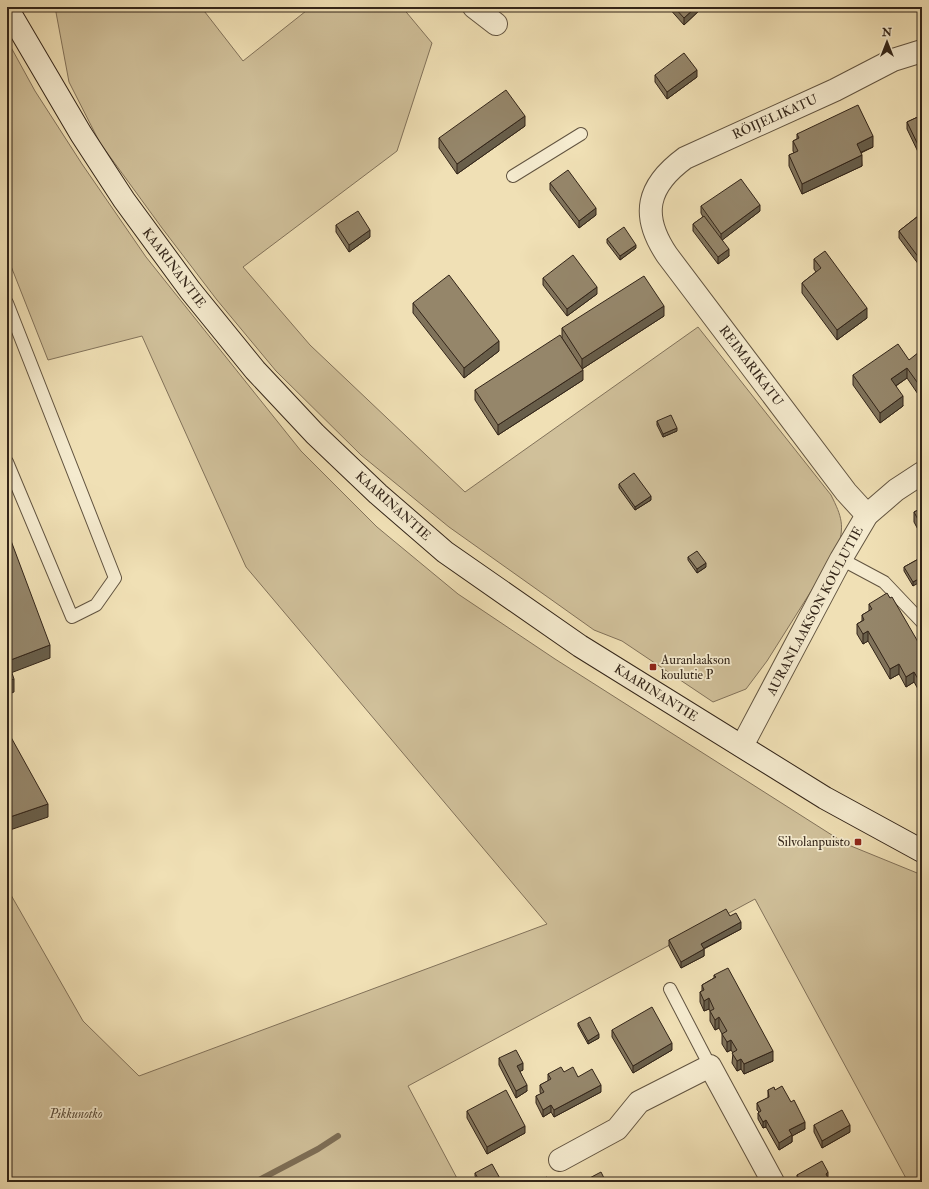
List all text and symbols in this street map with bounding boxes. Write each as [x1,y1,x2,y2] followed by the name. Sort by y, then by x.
[867,22,907,62] north arrow
[881,26,893,39] text: N
[730,91,820,143] street label: RÖIJELIKATU
[139,225,209,311] street label: KAARINANTIE
[715,323,787,410] street label: REIMARIKATU
[352,468,434,544] street label: KAARINANTIE
[763,524,867,699] street label: AURANLAAKSON KOULUTIE
[660,652,731,683] place label: Auranlaakson koulutie P
[611,661,701,725] street label: KAARINANTIE
[648,662,658,672] marker: Auranlaakson koulutie P
[777,834,850,851] place label: Silvolanpuisto
[853,837,863,847] marker: Silvolanpuisto
[48,1106,103,1122] park label: Pikkunotko

